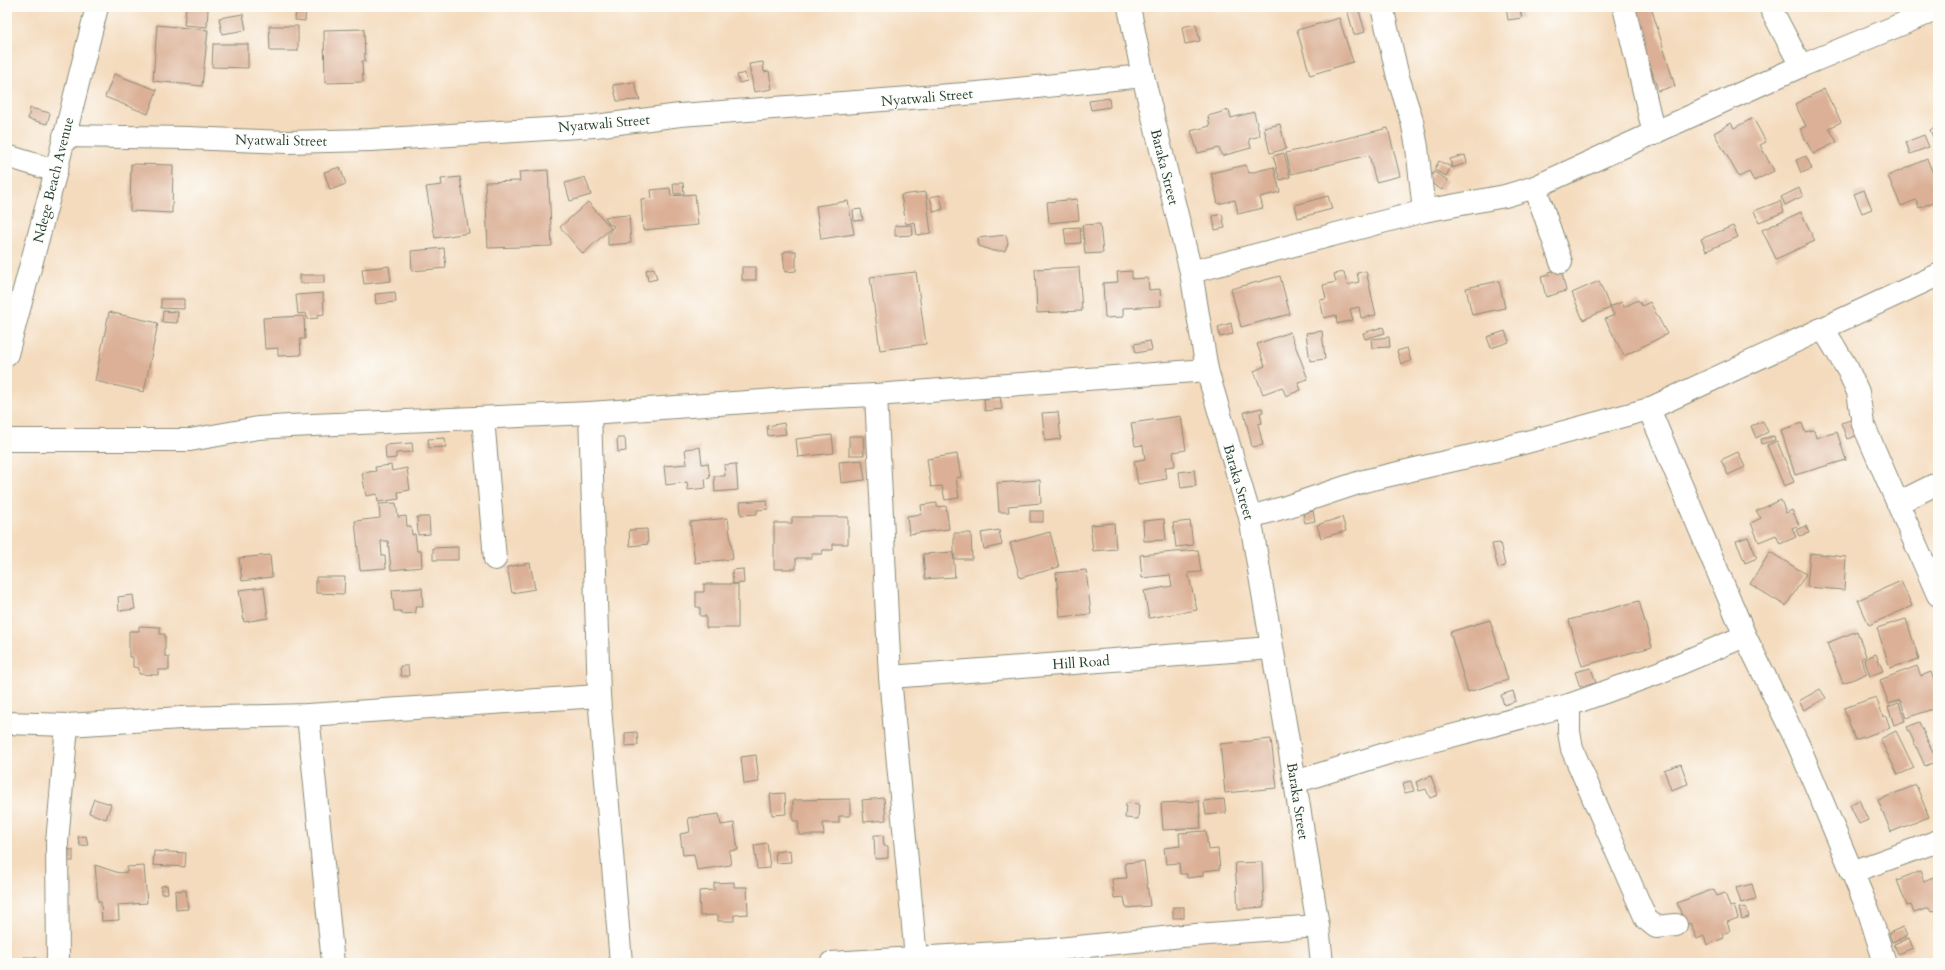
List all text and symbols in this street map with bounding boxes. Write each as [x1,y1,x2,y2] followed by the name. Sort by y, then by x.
[880,84,974,111] street label: Nyatwali Street
[557,110,651,137] street label: Nyatwali Street
[29,115,78,245] street label: Ndege Beach Avenue
[1146,127,1183,208] street label: Baraka Street
[235,130,328,151] street label: Nyatwali Street
[1219,442,1259,523] street label: Baraka Street
[1052,651,1111,674] street label: Hill Road
[1282,761,1313,842] street label: Baraka Street

